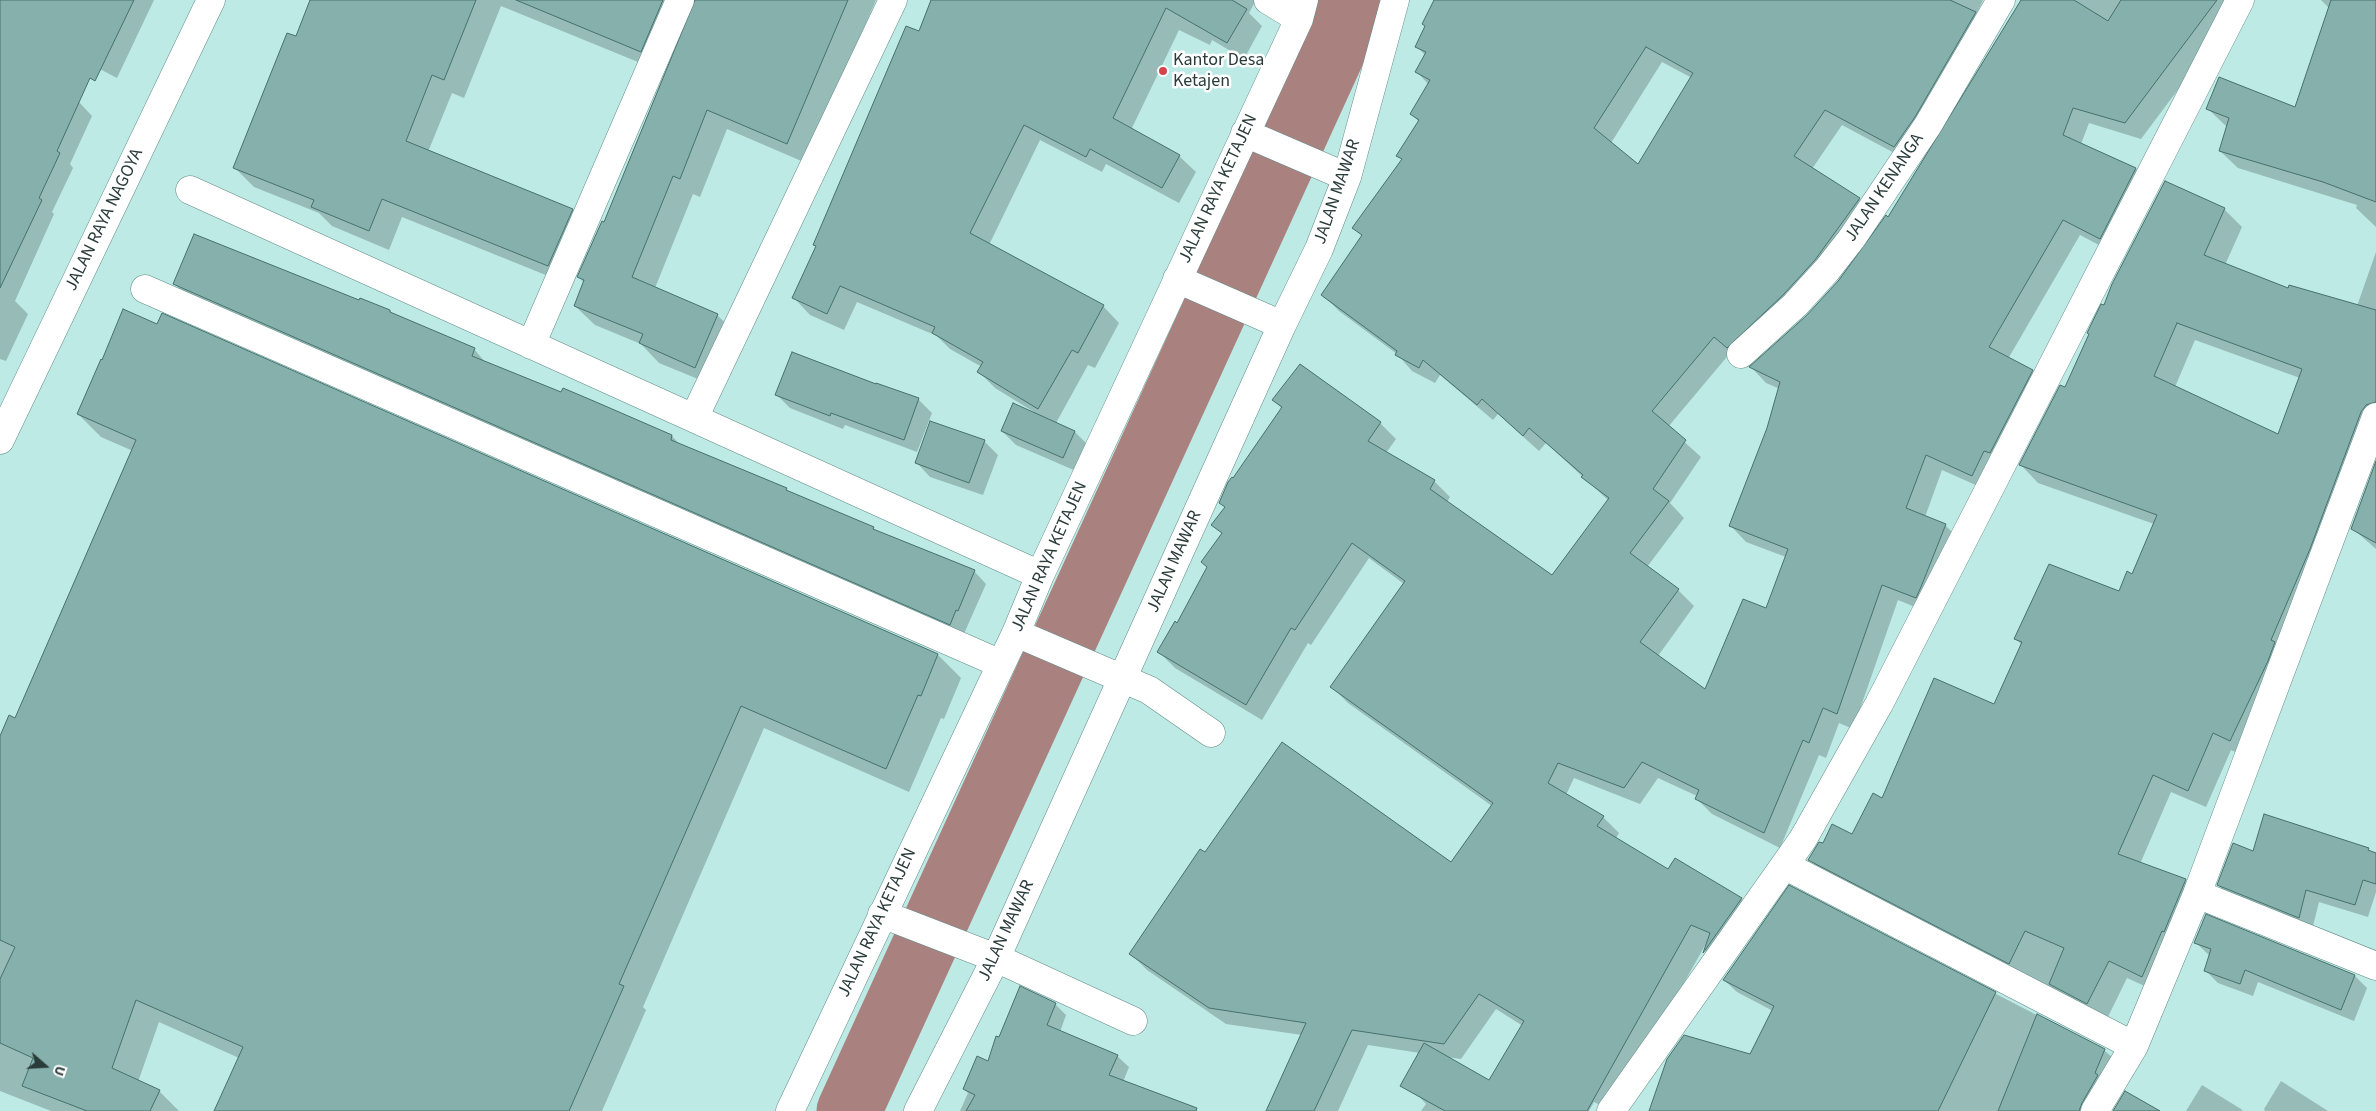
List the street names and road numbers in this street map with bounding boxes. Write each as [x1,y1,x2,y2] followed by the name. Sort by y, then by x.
[1175,111,1263,267] street label: JALAN RAYA KETAJEN
[1841,130,1929,246] street label: JALAN KENANGA
[1310,137,1366,247] street label: JALAN MAWAR
[61,145,149,295] street label: JALAN RAYA NAGOYA
[1007,479,1093,635] street label: JALAN RAYA KETAJEN
[1143,508,1207,616] street label: JALAN MAWAR
[834,845,922,1001] street label: JALAN RAYA KETAJEN
[974,877,1040,985] street label: JALAN MAWAR

